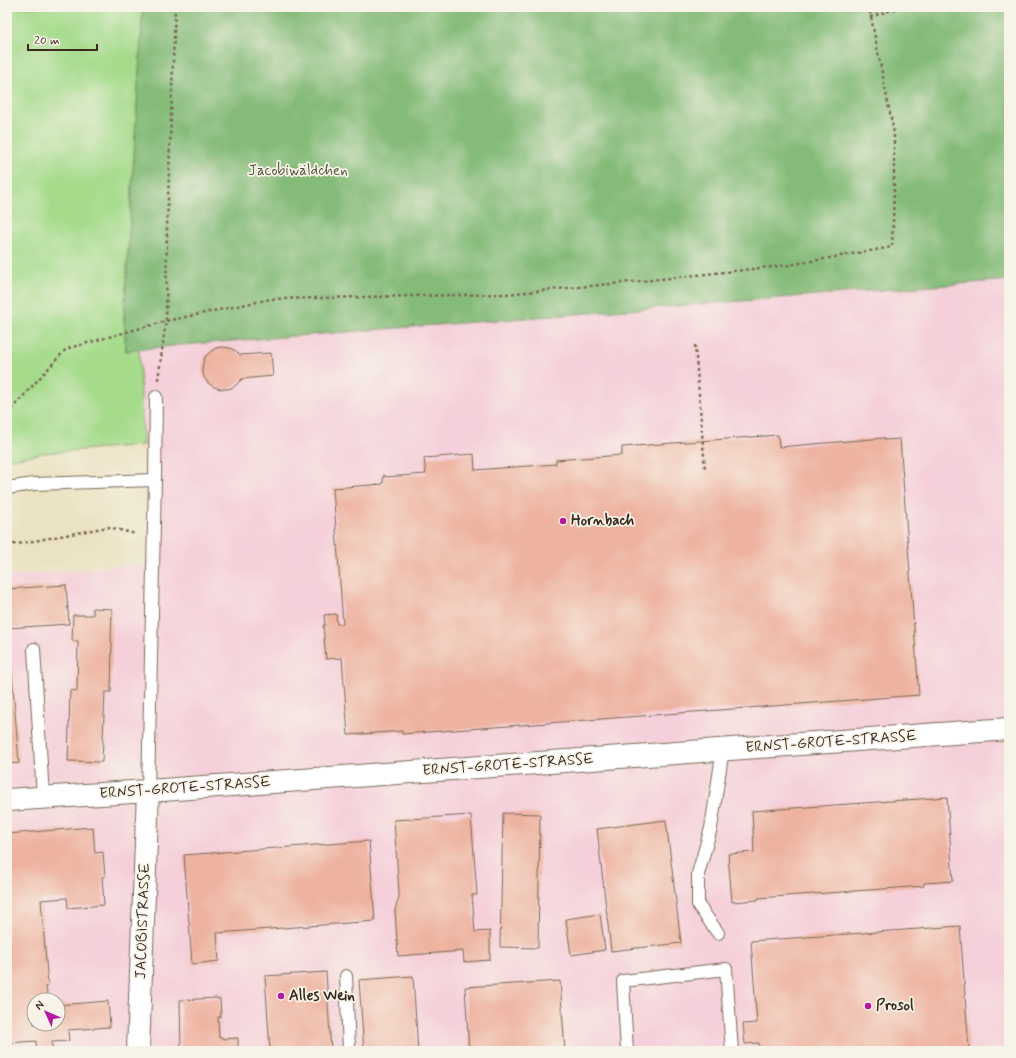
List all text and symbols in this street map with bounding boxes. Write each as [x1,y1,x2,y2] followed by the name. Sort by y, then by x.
[28,26,97,52] scale bar
[34,33,60,49] text: 20 m
[248,161,348,181] park label: Jacobiwäldchen
[571,511,634,531] place label: Hornbach
[558,516,568,526] marker: Hornbach
[745,726,918,758] street label: ERNST-GROTE-STRASSE
[422,749,595,781] street label: ERNST-GROTE-STRASSE
[99,772,272,804] street label: ERNST-GROTE-STRASSE
[131,862,155,980] street label: JACOBISTRASSE
[289,986,355,1006] place label: Alles Wein
[276,991,286,1001] marker: Alles Wein
[26,992,66,1032] north arrow
[876,996,914,1016] place label: Prosol
[32,998,47,1013] text: N
[863,1001,873,1011] marker: Prosol

